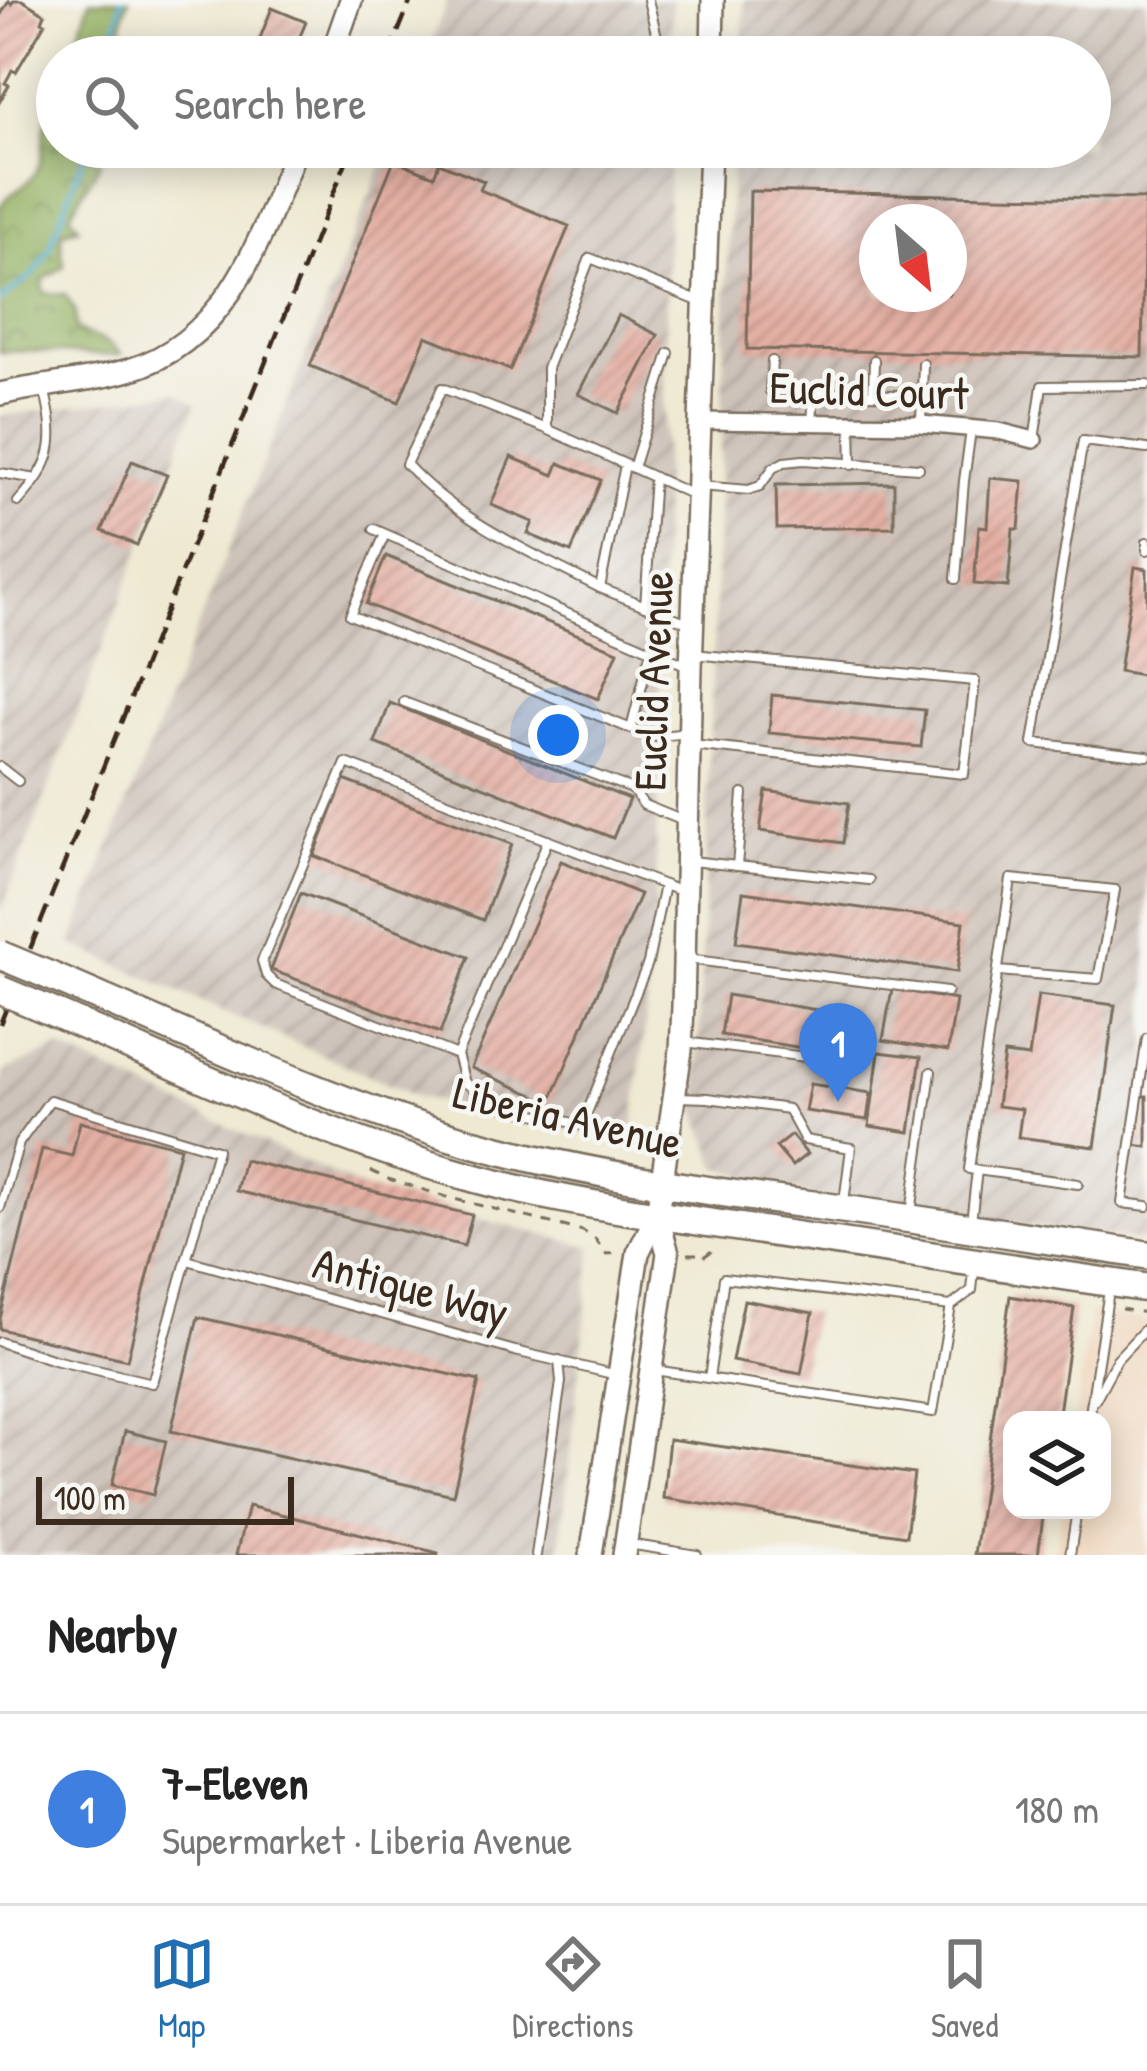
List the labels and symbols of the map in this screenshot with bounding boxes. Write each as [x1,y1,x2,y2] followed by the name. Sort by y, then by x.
[859,204,967,312] north arrow
[769,356,970,423] street label: Euclid Court
[618,570,687,792] street label: Euclid Avenue
[528,705,588,765] your location
[799,1003,877,1102] pin: 1
[448,1061,688,1172] street label: Liberia Avenue
[307,1231,515,1342] street label: Antique Way
[36,1471,294,1524] scale bar

